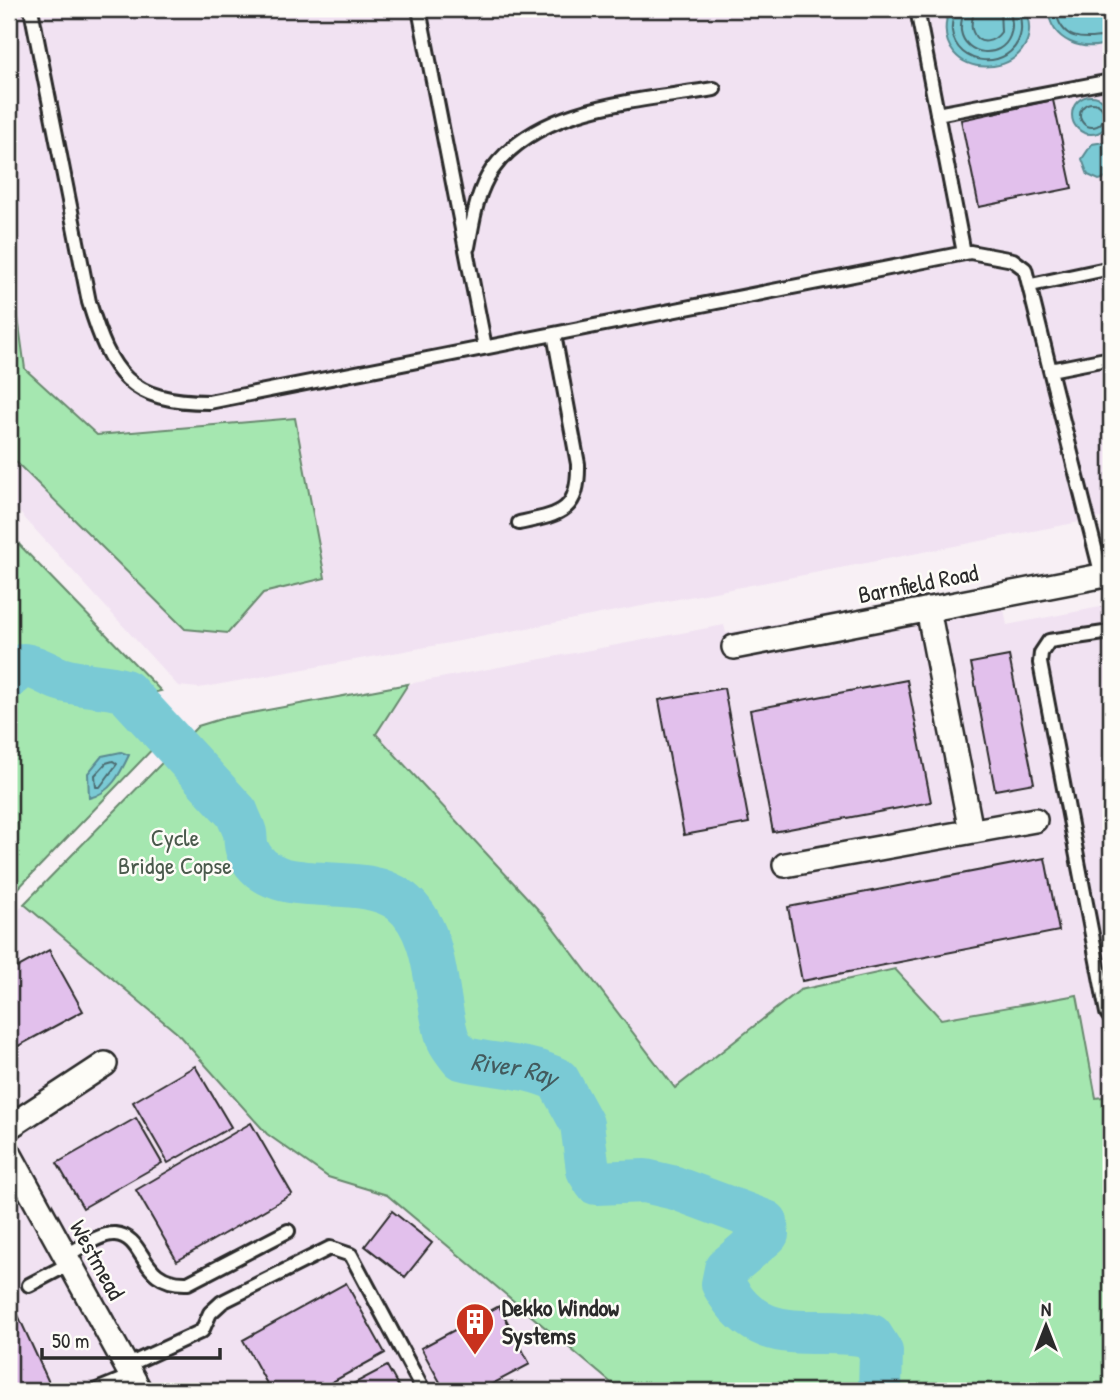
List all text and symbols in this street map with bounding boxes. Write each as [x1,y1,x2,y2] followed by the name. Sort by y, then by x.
[855,556,980,610] street label: Barnfield Road
[118,821,232,881] park label: Cycle Bridge Copse
[468,1043,566,1097] water label: River Ray
[63,1214,133,1305] street label: Westmead
[502,1291,619,1352] place label: Dekko Window Systems
[1012,1292,1082,1362] north arrow
[1041,1296,1051,1322] text: N
[454,1301,496,1356] building icon: Dekko Window Systems
[42,1316,220,1360] scale bar
[52,1326,89,1355] text: 50 m

